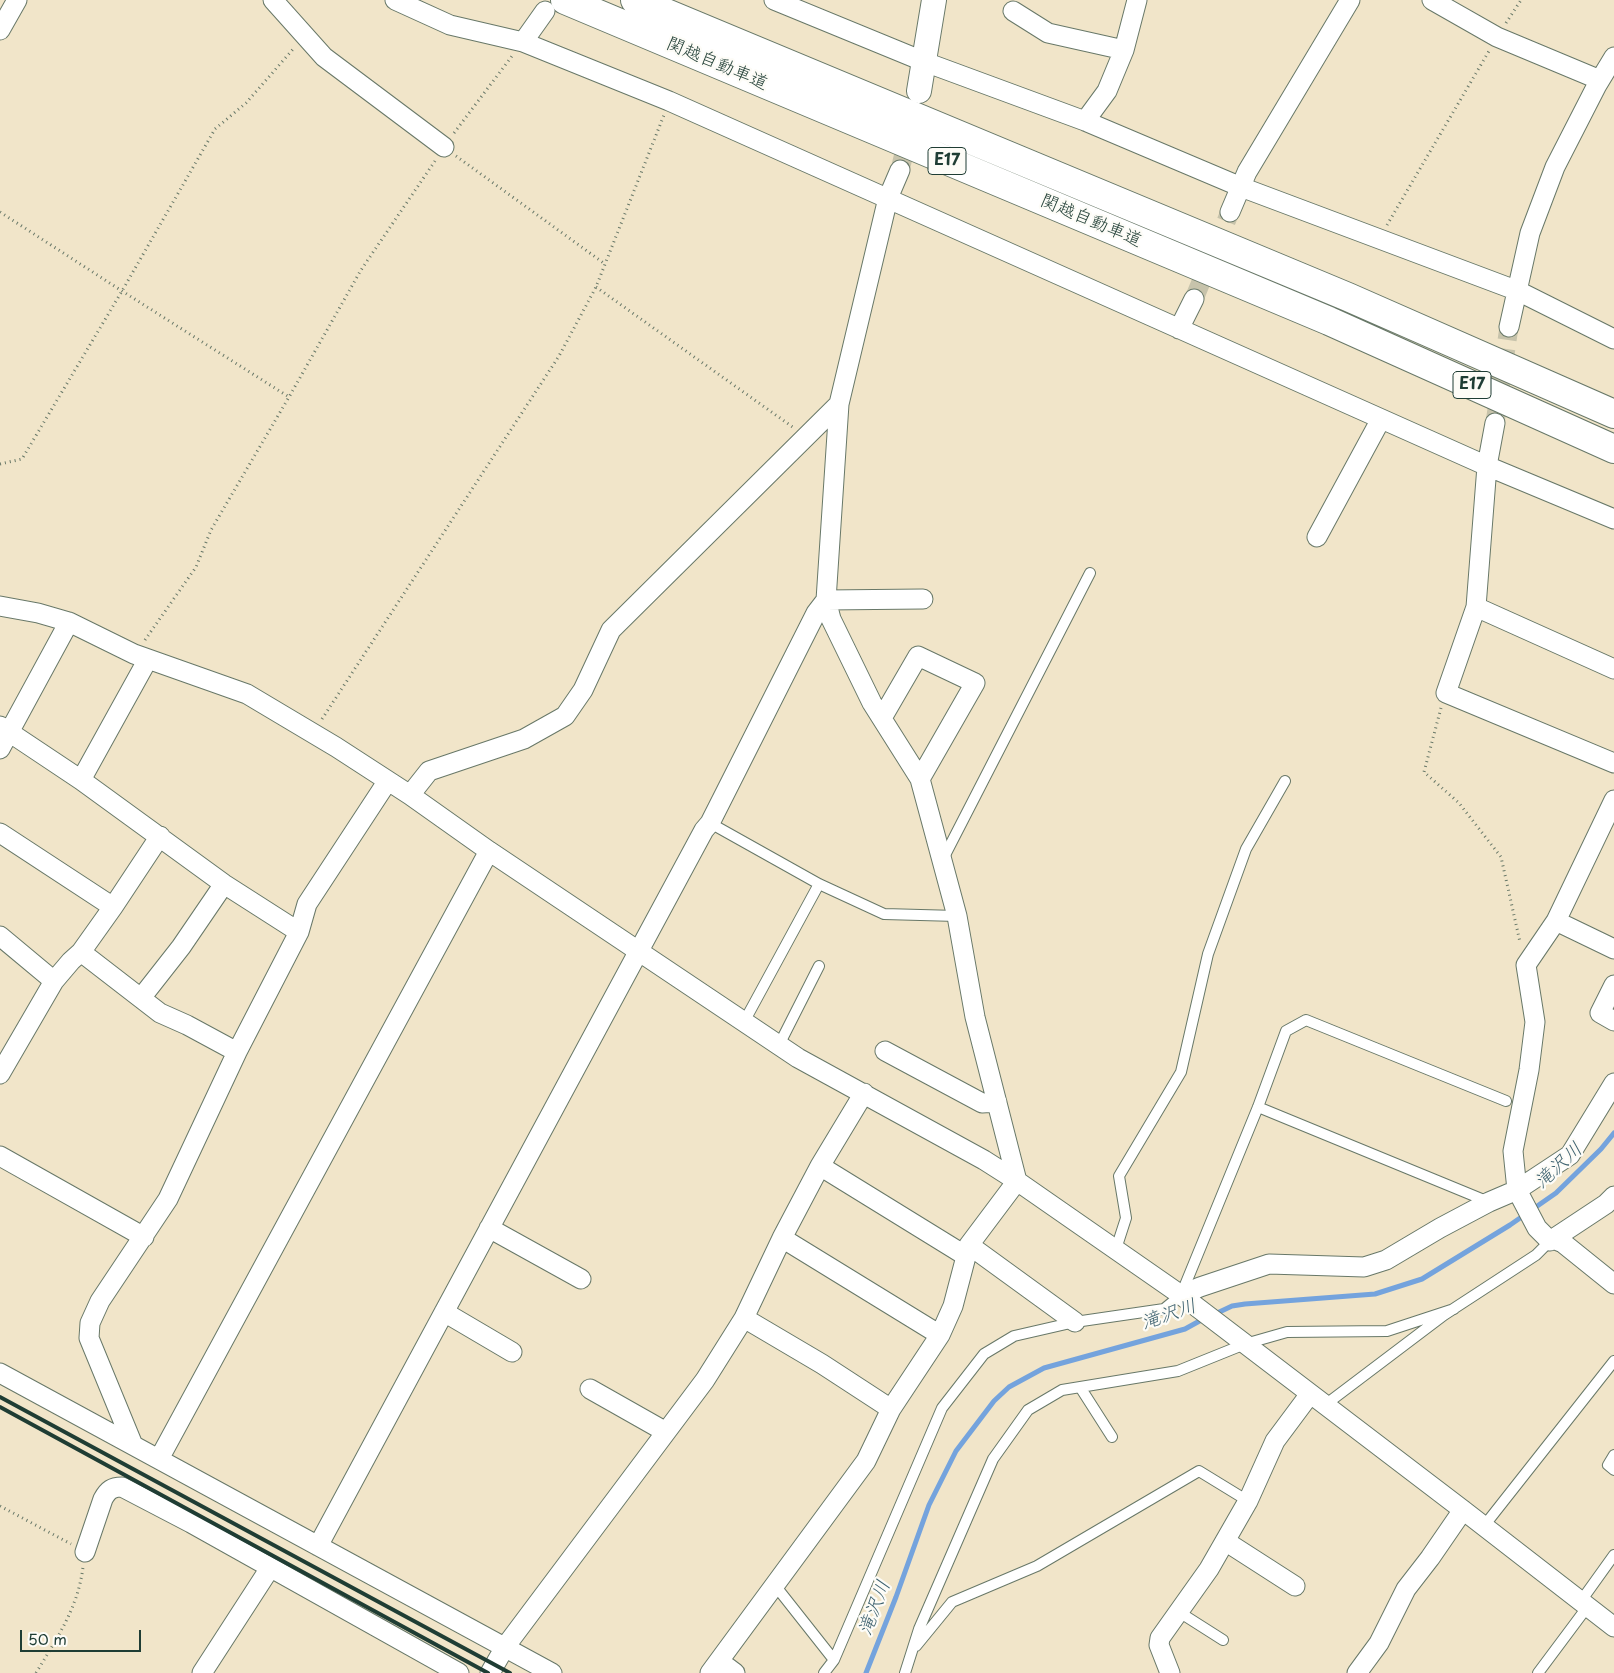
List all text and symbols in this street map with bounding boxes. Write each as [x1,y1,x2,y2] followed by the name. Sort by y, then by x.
[663,33,771,95] street label: 関越自動車道
[928,148,966,175] road number: E17
[1037,190,1145,252] street label: 関越自動車道
[1453,372,1491,398] road number: E17
[1530,1138,1588,1194] water label: 滝沢川
[1138,1295,1200,1335] water label: 滝沢川
[854,1577,896,1639] water label: 滝沢川
[22,1620,144,1652] scale bar
[28,1627,67,1650] text: 50 m

